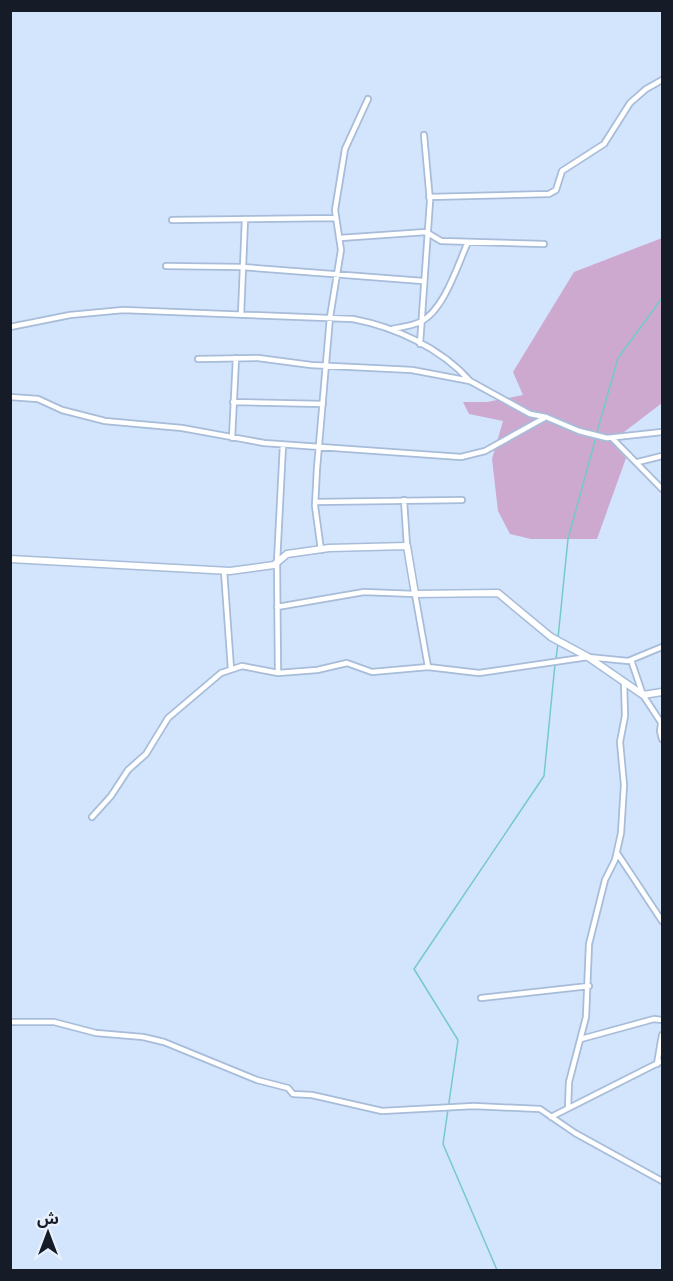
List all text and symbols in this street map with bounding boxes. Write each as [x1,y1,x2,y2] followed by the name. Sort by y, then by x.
[18,1203,78,1263] north arrow
[37,1208,59,1228] text: ش

